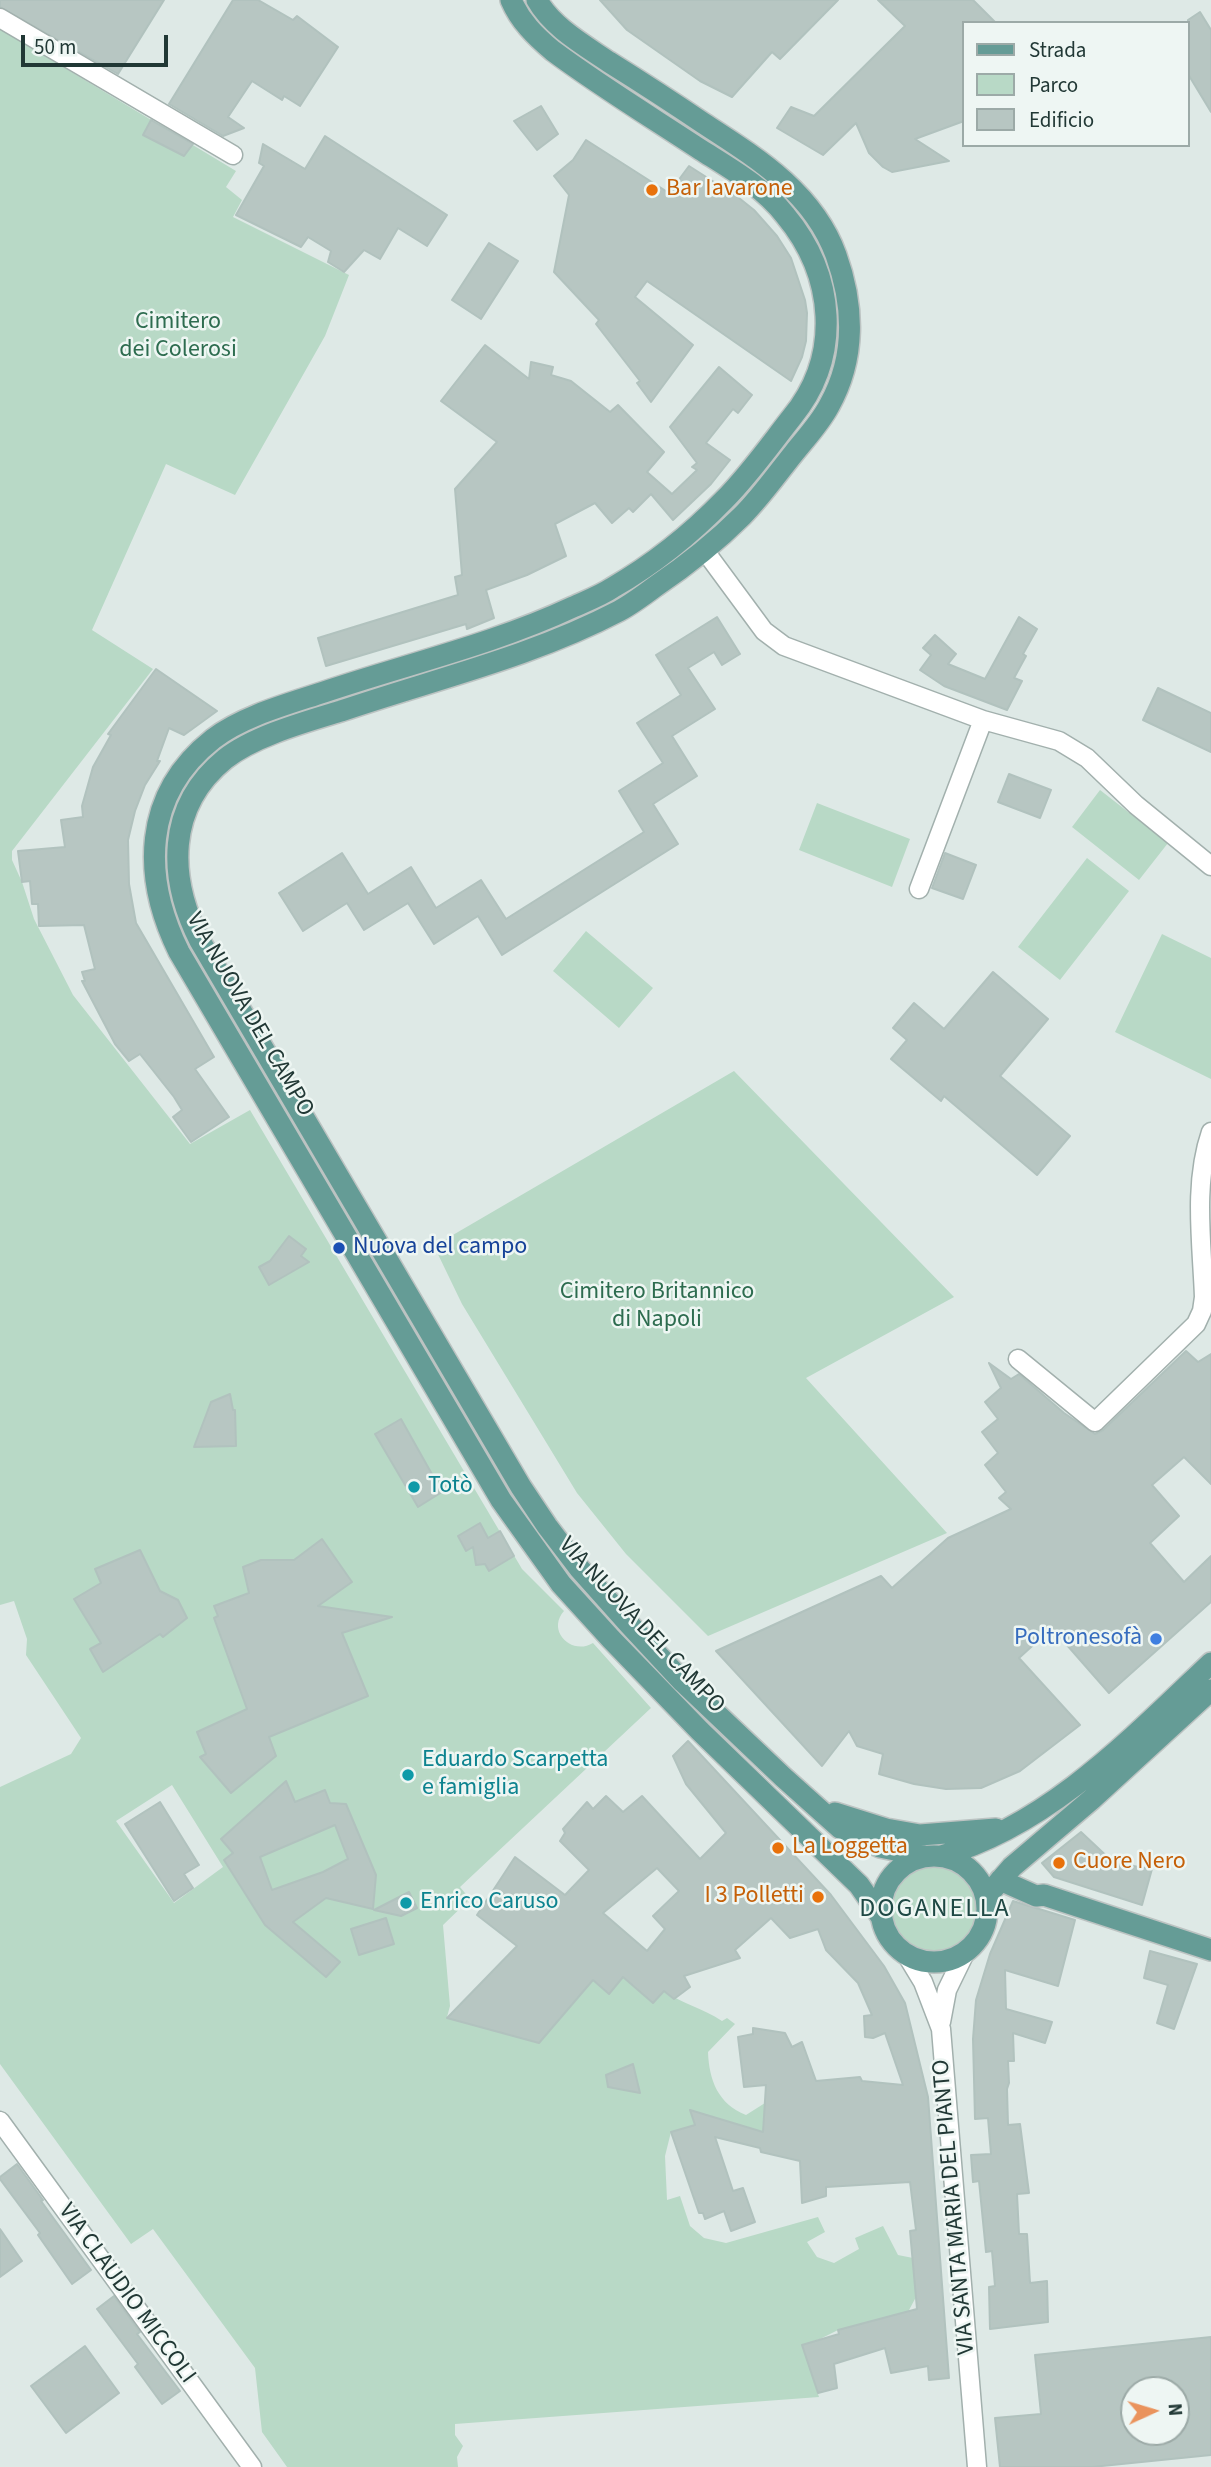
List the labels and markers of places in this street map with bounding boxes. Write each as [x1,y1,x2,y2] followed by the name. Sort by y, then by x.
[666,176,793,204] place label: Bar Iavarone
[644,182,660,198] marker: Bar Iavarone
[353,1234,527,1262] place label: Nuova del campo
[331,1240,347,1256] marker: Nuova del campo
[428,1473,473,1501] place label: Totò
[406,1479,422,1495] marker: Totò
[1014,1625,1142,1653] place label: Poltronesofà
[1148,1631,1164,1647] marker: Poltronesofà
[422,1747,608,1803] place label: Eduardo Scarpetta e famiglia
[400,1767,416,1783] marker: Eduardo Scarpetta e famiglia
[792,1834,908,1862] place label: La Loggetta
[770,1840,786,1856] marker: La Loggetta
[1073,1849,1186,1877] place label: Cuore Nero
[1051,1855,1067,1871] marker: Cuore Nero
[705,1883,804,1911] place label: I 3 Polletti
[420,1889,559,1917] place label: Enrico Caruso
[810,1889,826,1905] marker: I 3 Polletti
[398,1895,414,1911] marker: Enrico Caruso

